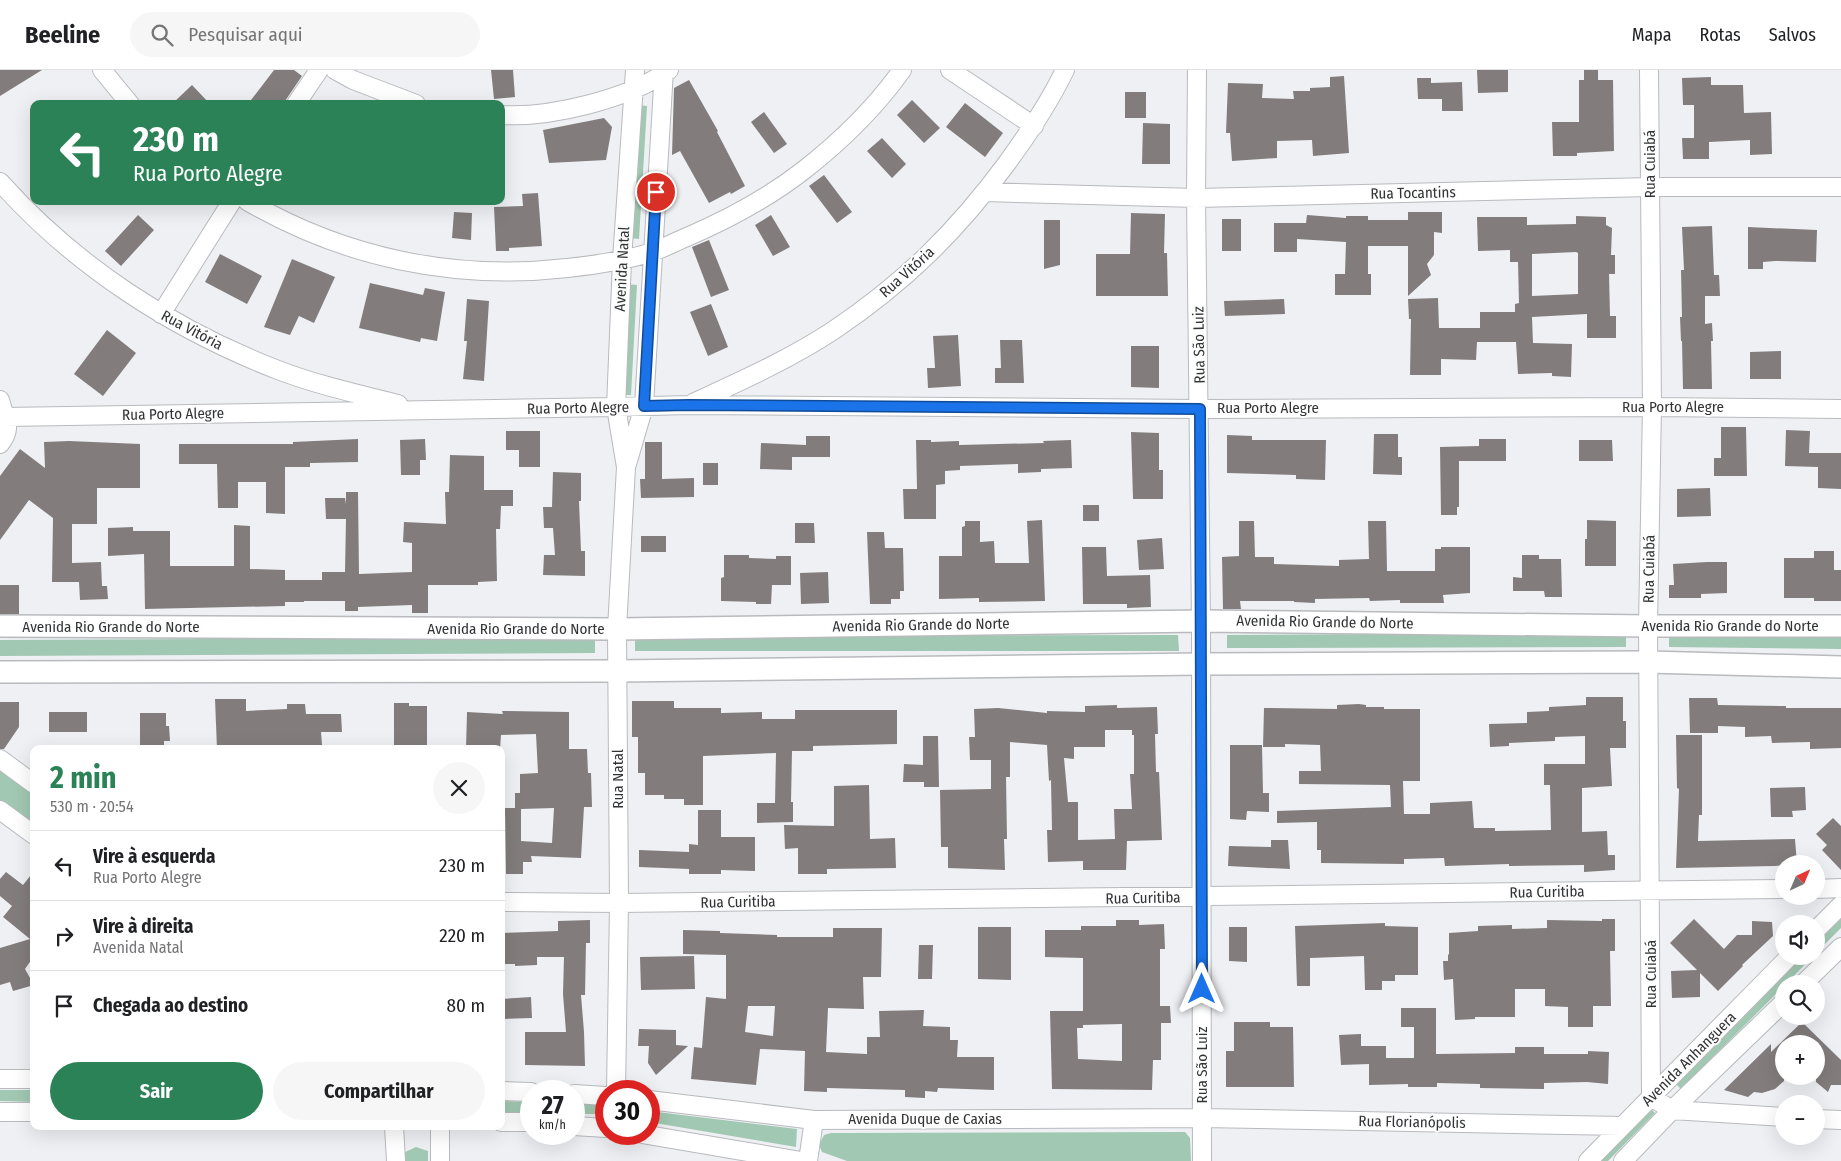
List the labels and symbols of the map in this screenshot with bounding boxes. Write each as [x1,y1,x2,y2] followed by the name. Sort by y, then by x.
[1641,130,1659,198] street label: Rua Cuiabá
[635,171,677,213] pin
[1370,183,1456,203] street label: Rua Tocantins
[611,226,633,312] street label: Avenida Natal
[876,243,938,301] street label: Rua Vitória
[158,306,226,354] street label: Rua Vitória
[1189,306,1209,384] street label: Rua São Luiz
[527,398,629,418] street label: Rua Porto Alegre
[1622,398,1724,416] street label: Rua Porto Alegre
[1217,399,1319,417] street label: Rua Porto Alegre
[122,404,224,424] street label: Rua Porto Alegre
[1639,535,1659,603] street label: Rua Cuiabá
[1236,611,1414,633] street label: Avenida Rio Grande do Norte
[832,614,1010,636] street label: Avenida Rio Grande do Norte
[1641,617,1819,635] street label: Avenida Rio Grande do Norte
[22,618,200,636] street label: Avenida Rio Grande do Norte
[427,620,605,638] street label: Avenida Rio Grande do Norte
[609,749,627,809] street label: Rua Natal
[1775,855,1825,905] north arrow
[1509,882,1585,902] street label: Rua Curitiba
[1105,888,1181,908] street label: Rua Curitiba
[700,892,776,912] street label: Rua Curitiba
[1642,940,1660,1008] street label: Rua Cuiabá
[1175,962,1227,1014] position arrow
[1638,1008,1740,1110] street label: Avenida Anhanguera
[1193,1026,1211,1104] street label: Rua São Luiz
[595,1080,660,1145] speed limit sign: 30
[848,1110,1002,1128] street label: Avenida Duque de Caxias
[1358,1112,1466,1132] street label: Rua Florianópolis

